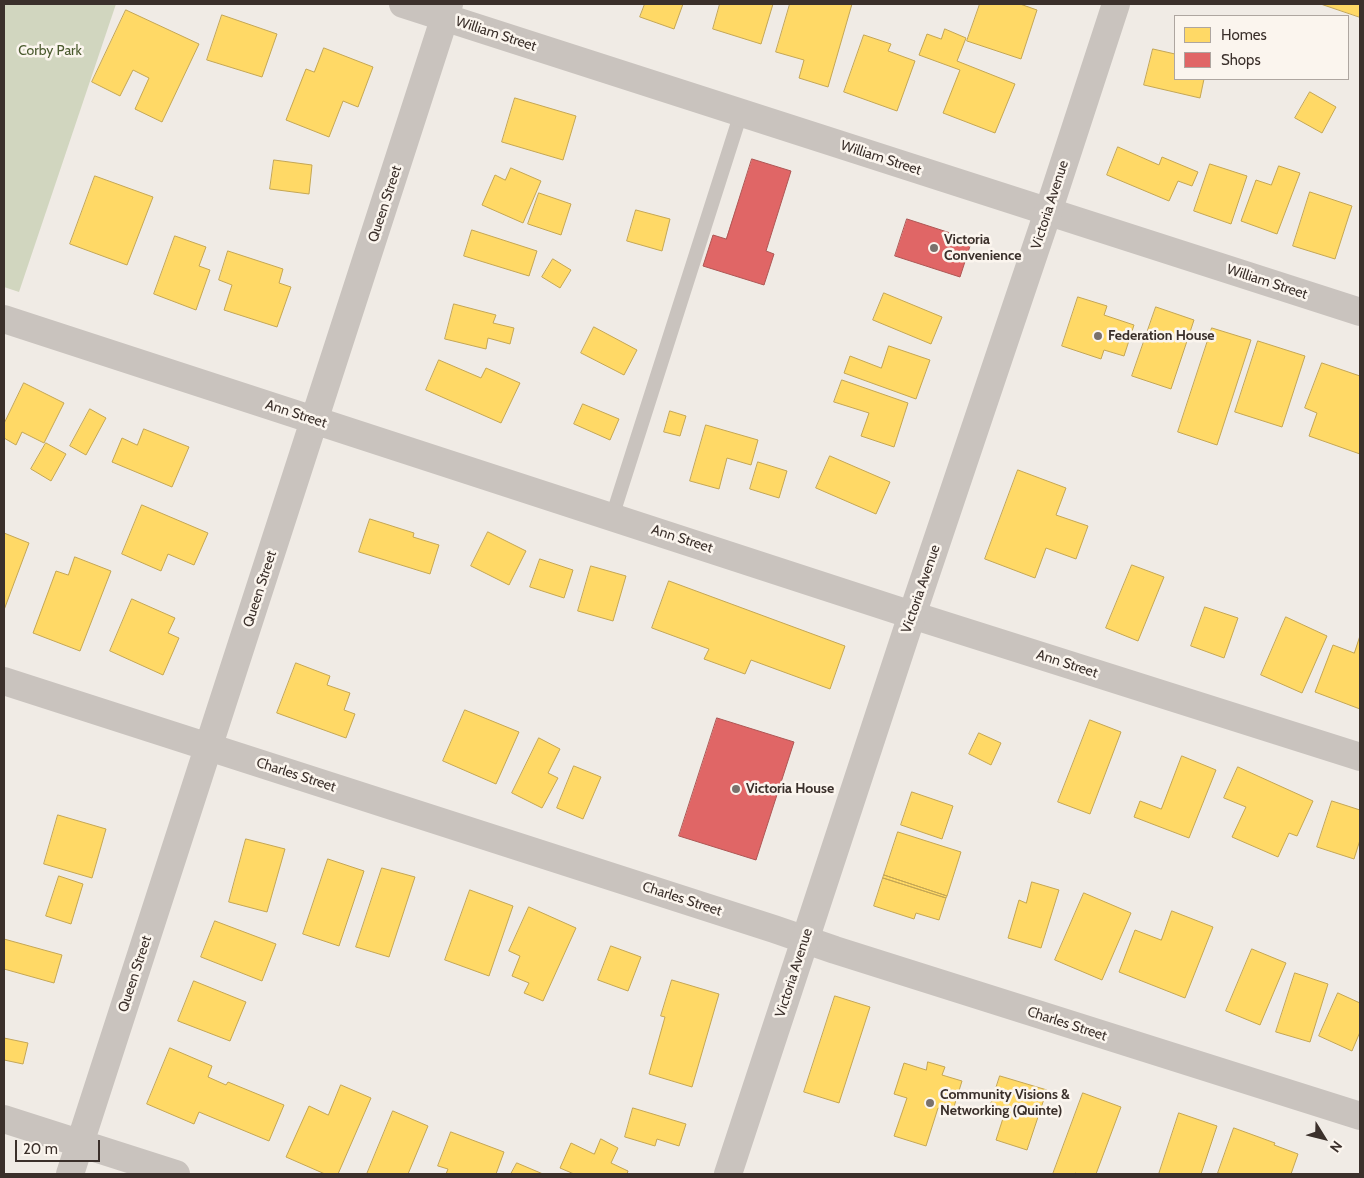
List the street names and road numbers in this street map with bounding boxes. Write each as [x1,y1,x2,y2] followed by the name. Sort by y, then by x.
[454,13,538,55] street label: William Street
[839,137,923,179] street label: William Street
[1028,158,1072,252] street label: Victoria Avenue
[365,164,405,244] street label: Queen Street
[1225,261,1309,303] street label: William Street
[263,396,329,432] street label: Ann Street
[649,521,715,557] street label: Ann Street
[898,543,944,635] street label: Victoria Avenue
[240,549,280,629] street label: Queen Street
[1034,646,1100,682] street label: Ann Street
[254,754,338,796] street label: Charles Street
[640,878,724,920] street label: Charles Street
[772,926,816,1020] street label: Victoria Avenue
[115,934,155,1014] street label: Queen Street
[1025,1003,1109,1045] street label: Charles Street

